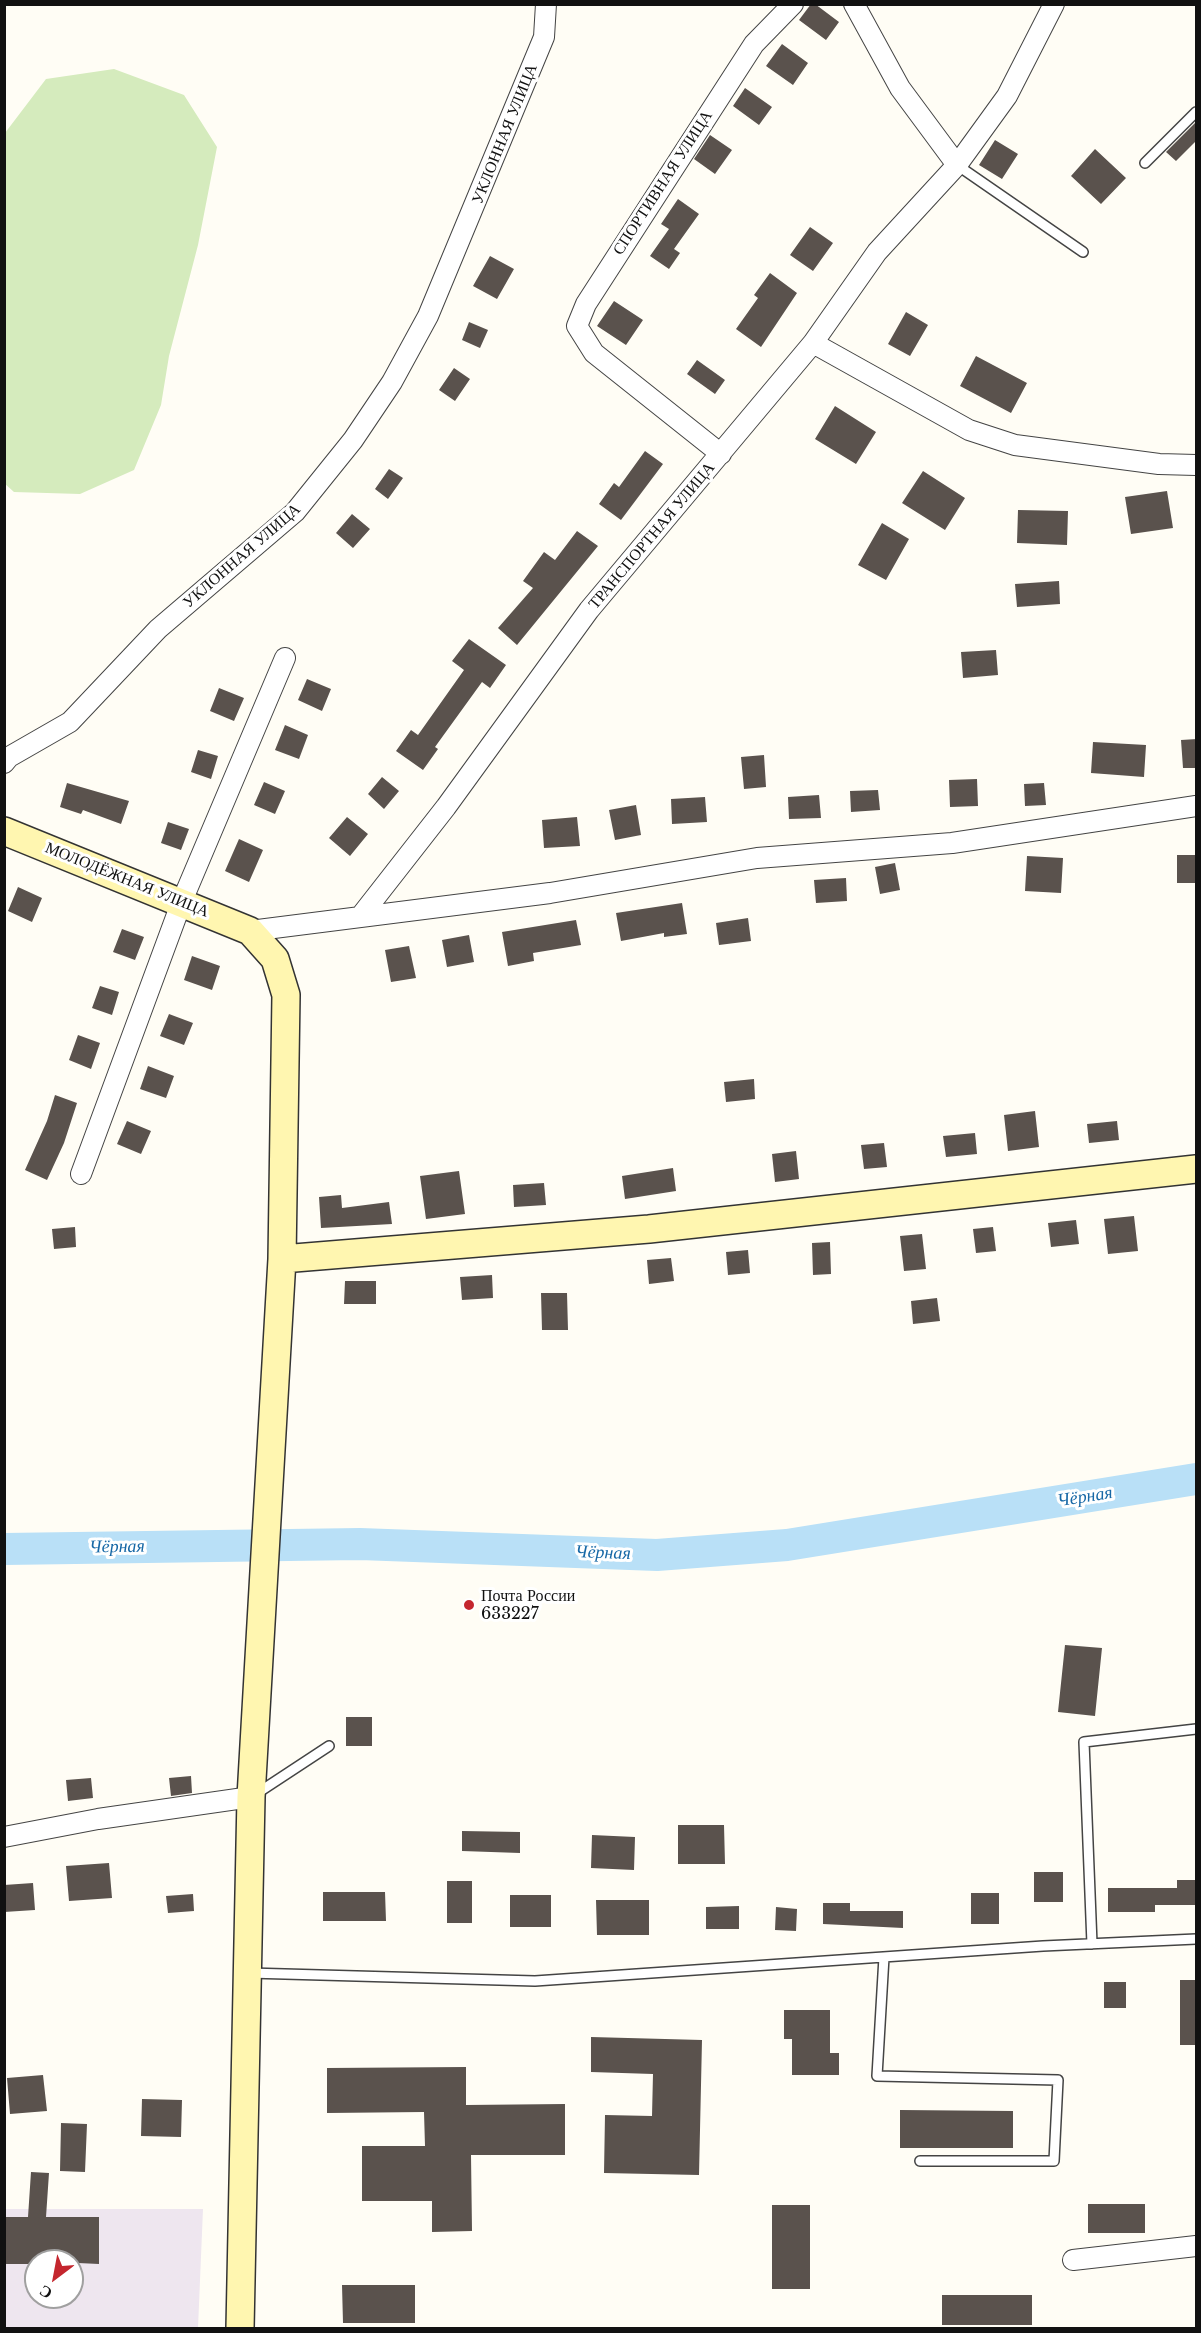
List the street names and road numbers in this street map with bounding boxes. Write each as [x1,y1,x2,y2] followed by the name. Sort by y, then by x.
[468,61,542,207] street label: УКЛОННАЯ УЛИЦА
[609,107,717,259] street label: СПОРТИВНАЯ УЛИЦА
[585,459,719,613] street label: ТРАНСПОРТНАЯ УЛИЦА
[179,500,305,612] street label: УКЛОННАЯ УЛИЦА
[42,838,212,922] street label: МОЛОДЁЖНАЯ УЛИЦА

